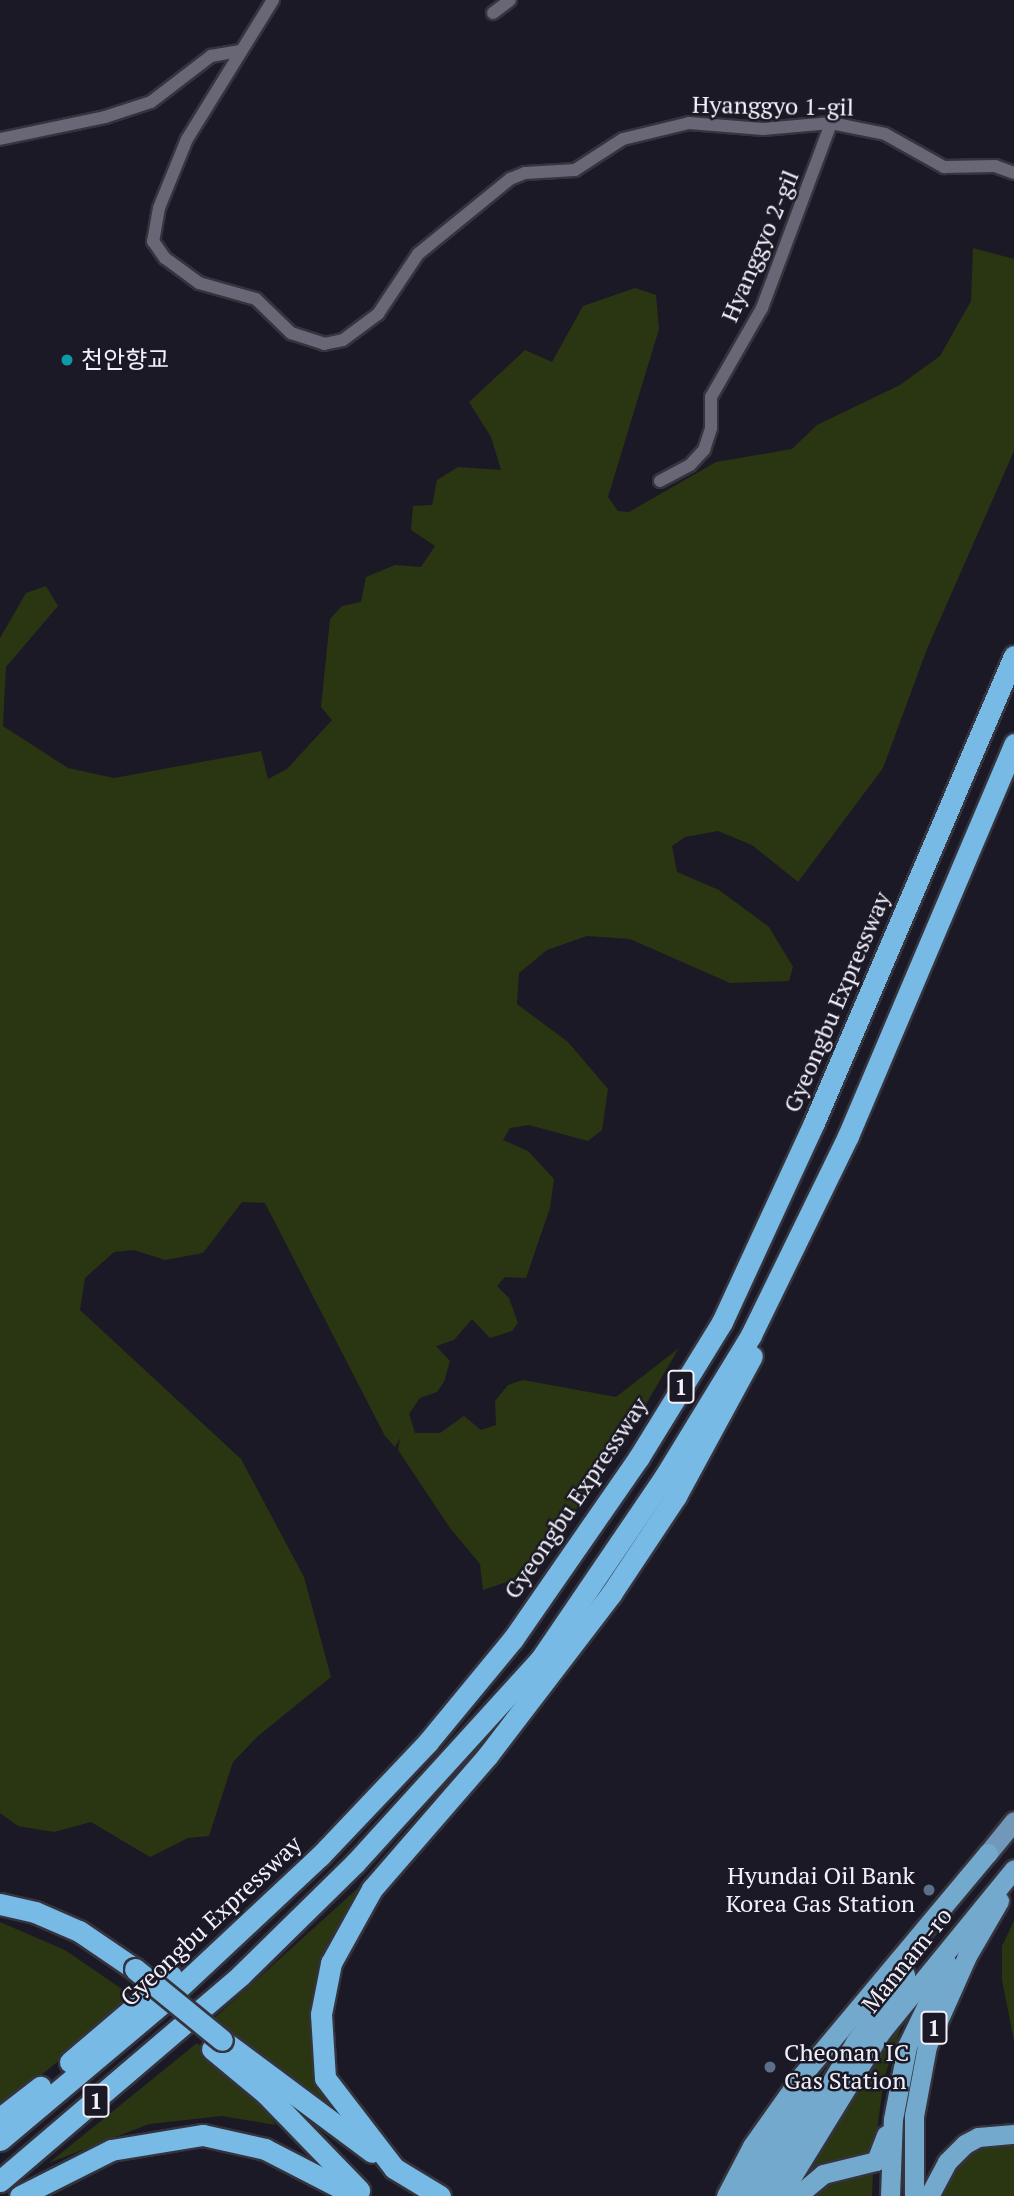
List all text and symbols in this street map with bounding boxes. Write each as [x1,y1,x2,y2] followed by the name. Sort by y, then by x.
[692,90,854,122] street label: Hyanggyo 1-gil
[715,166,805,326] street label: Hyanggyo 2-gil
[81,346,169,374] place label: 천안향교
[59,352,75,368] marker: 천안향교
[777,887,897,1117] street label: Gyeongbu Expressway
[667,1368,695,1406] road number: 1
[498,1392,654,1604] street label: Gyeongbu Expressway
[115,1830,307,2012] street label: Gyeongbu Expressway
[726,1862,915,1918] place label: Hyundai Oil Bank Korea Gas Station
[921,1882,937,1898] marker: Hyundai Oil Bank Korea Gas Station
[856,1902,958,2018] street label: Mannam-ro
[920,2008,948,2048] road number: 1
[784,2039,909,2095] place label: Cheonan IC Gas Station
[762,2059,778,2075] marker: Cheonan IC Gas Station
[82,2082,110,2120] road number: 1

